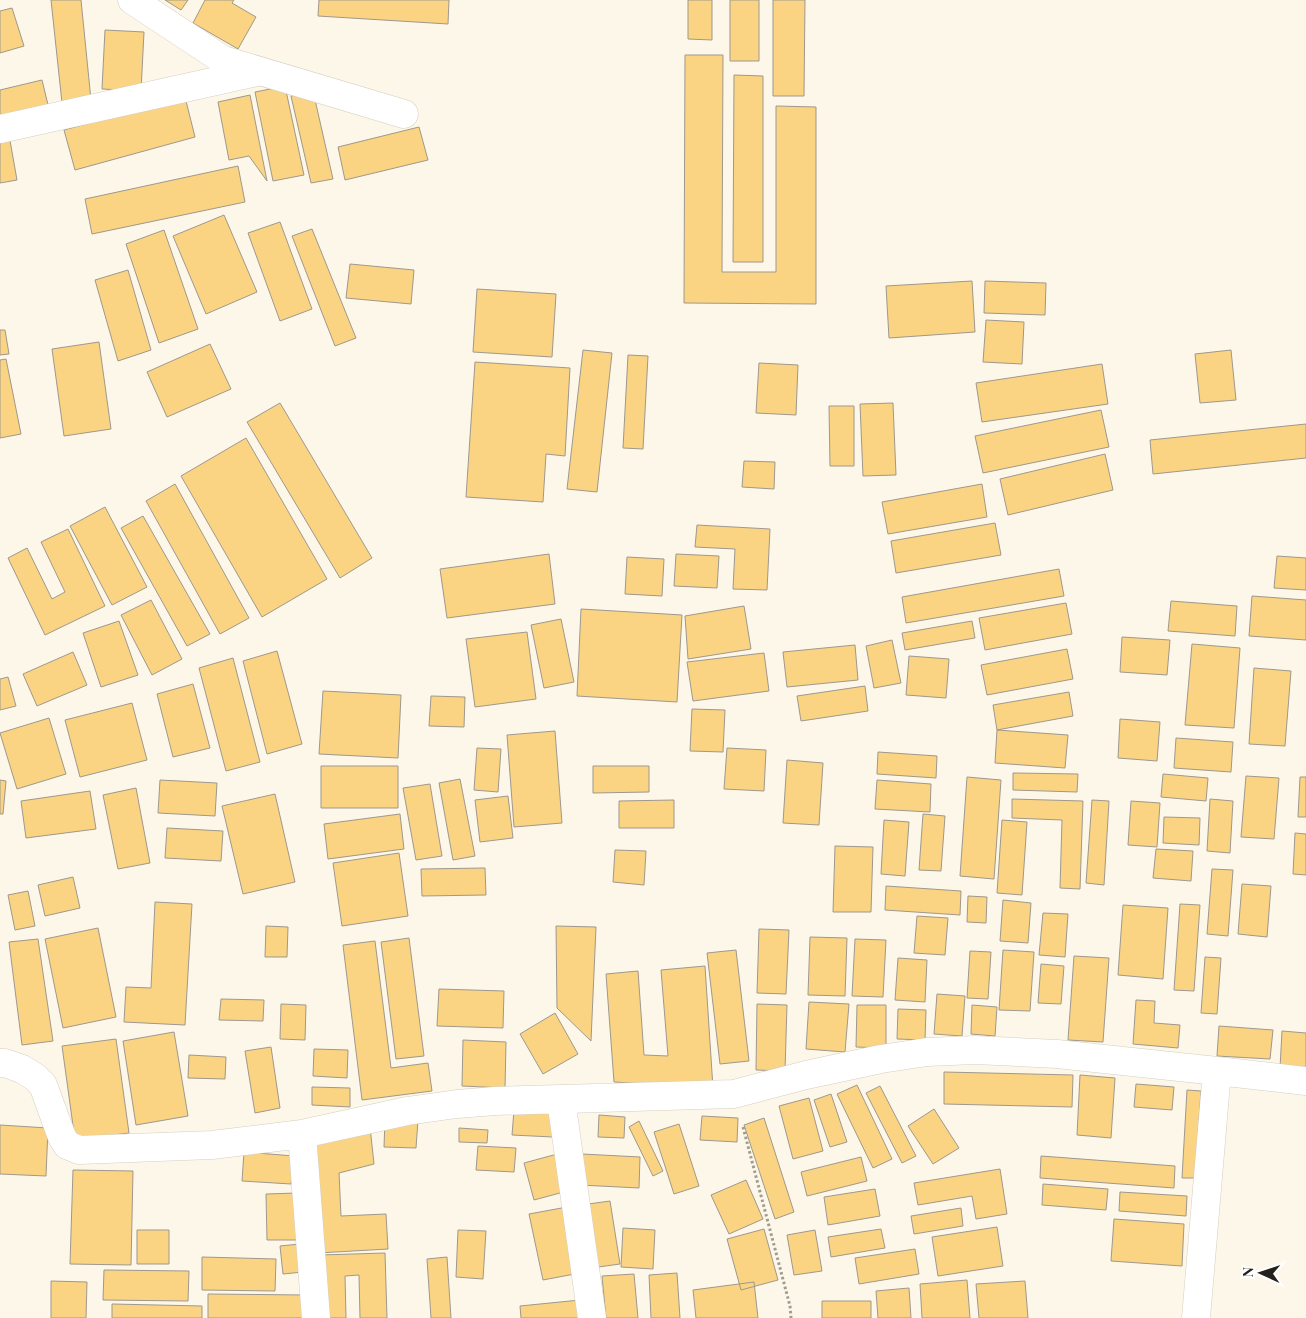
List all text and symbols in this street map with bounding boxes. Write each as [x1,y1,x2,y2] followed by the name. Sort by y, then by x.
[1236,1248,1286,1298] north arrow
[1238,1267,1257,1278] text: N

